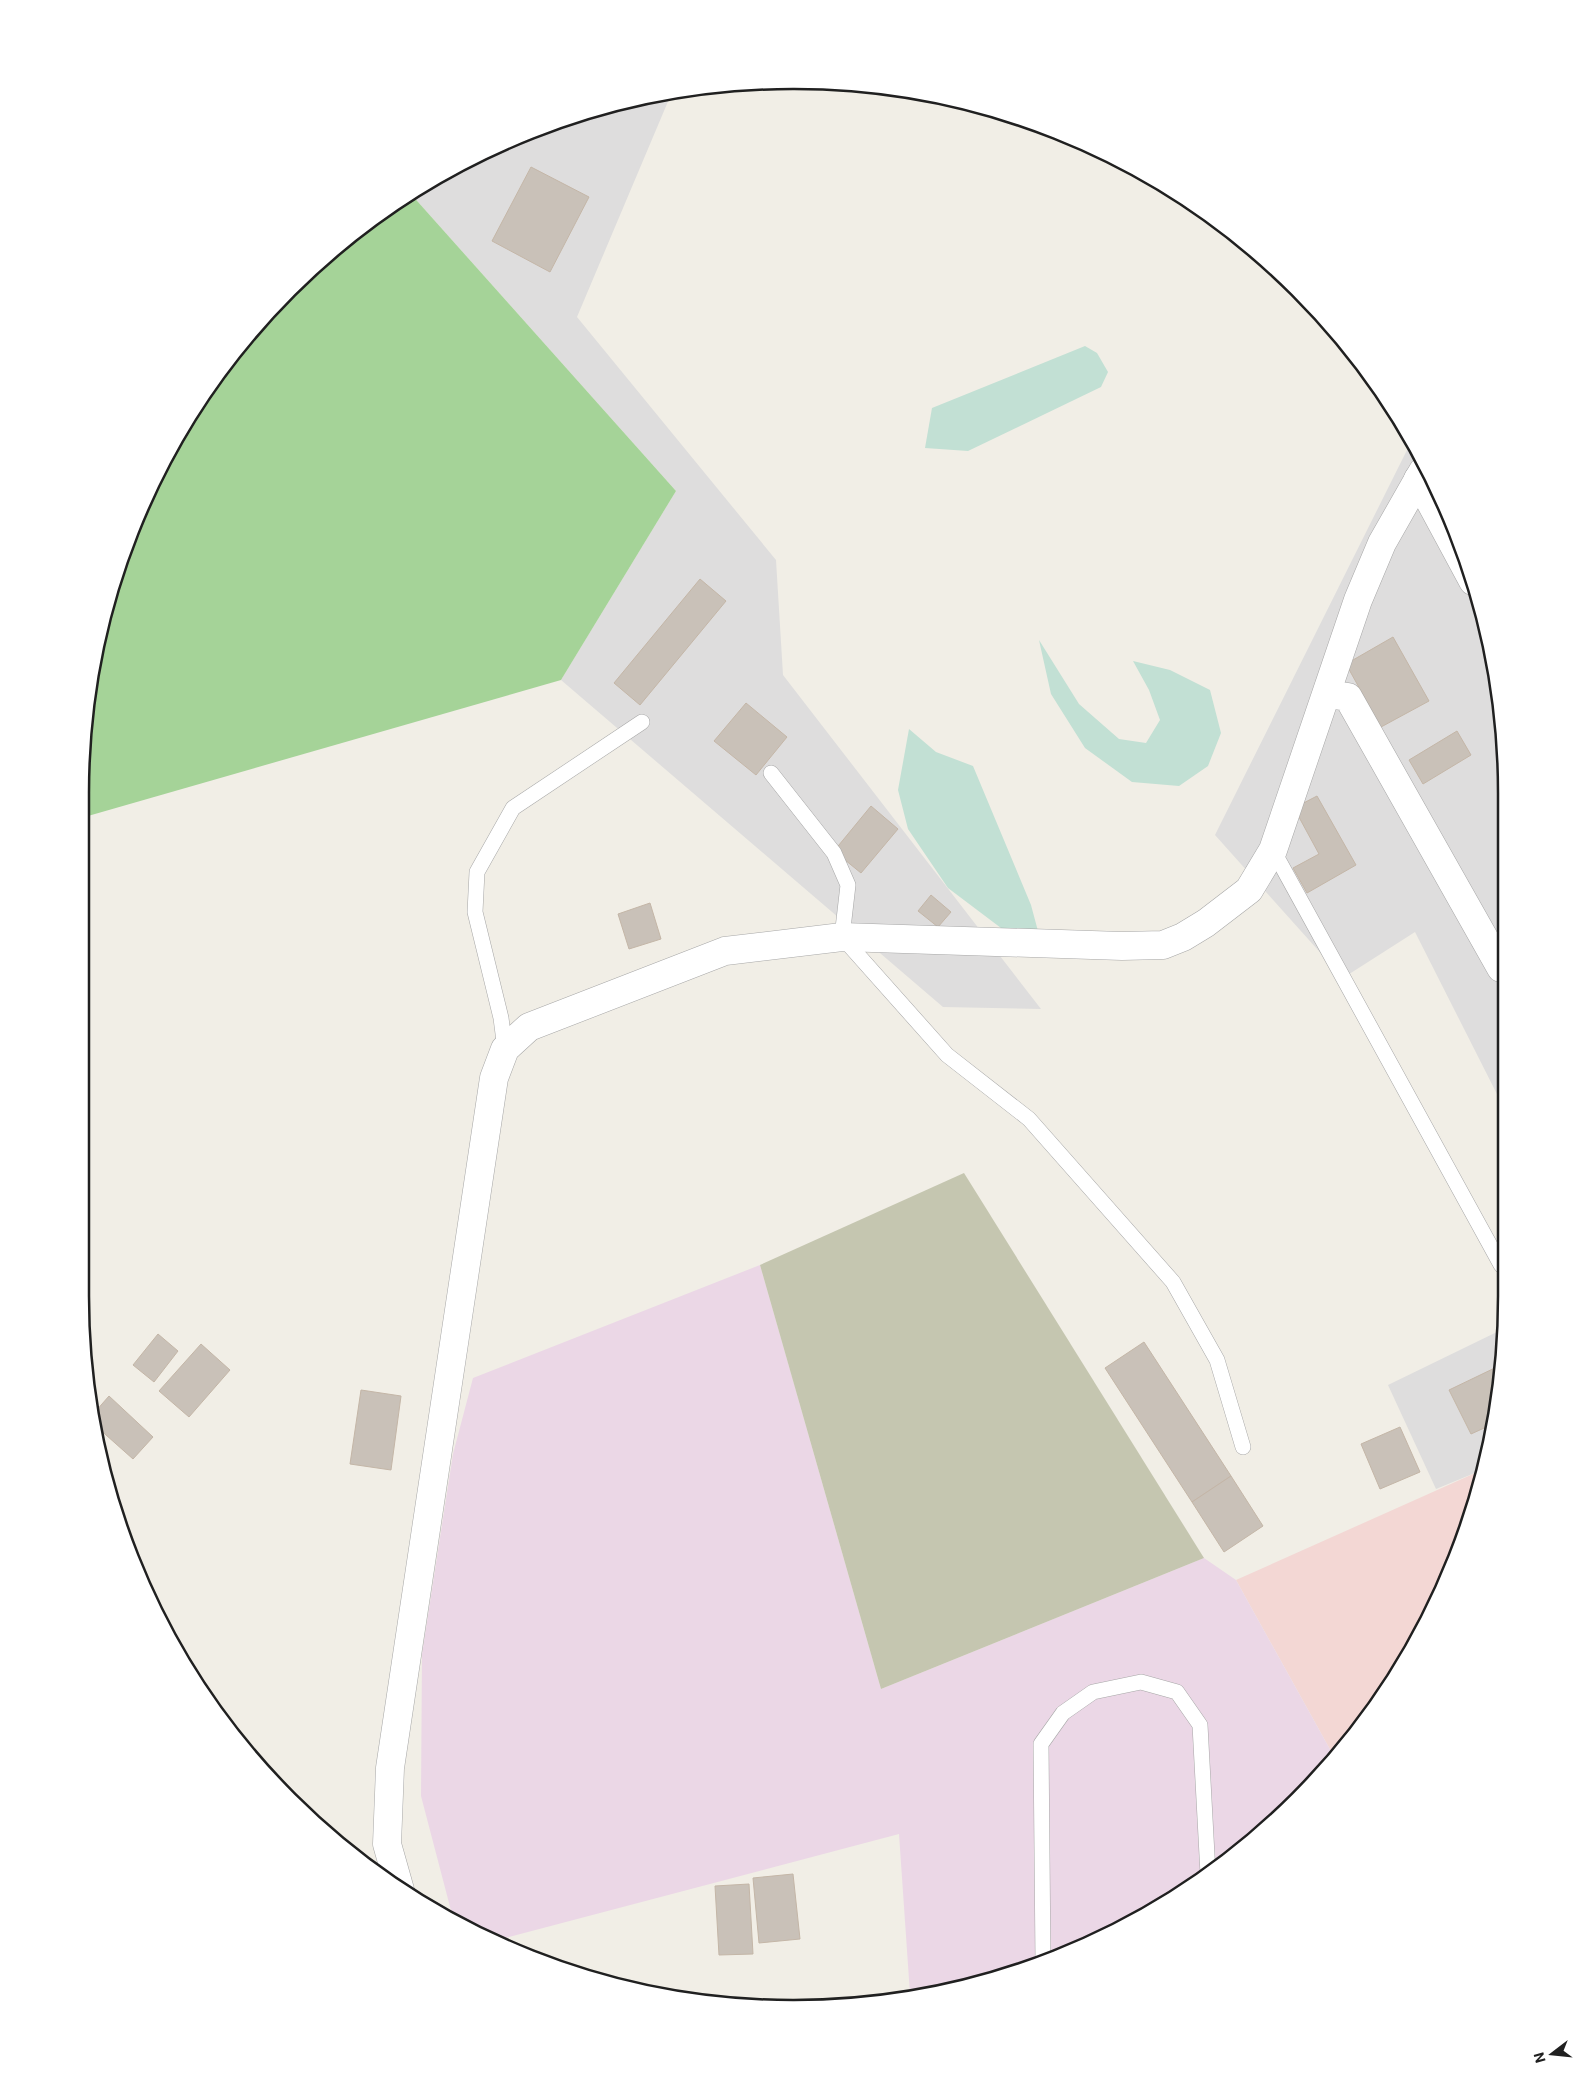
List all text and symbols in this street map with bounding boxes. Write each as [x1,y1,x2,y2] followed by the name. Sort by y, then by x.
[1527,2029,1577,2079] north arrow
[1530,2051,1549,2065] text: N

